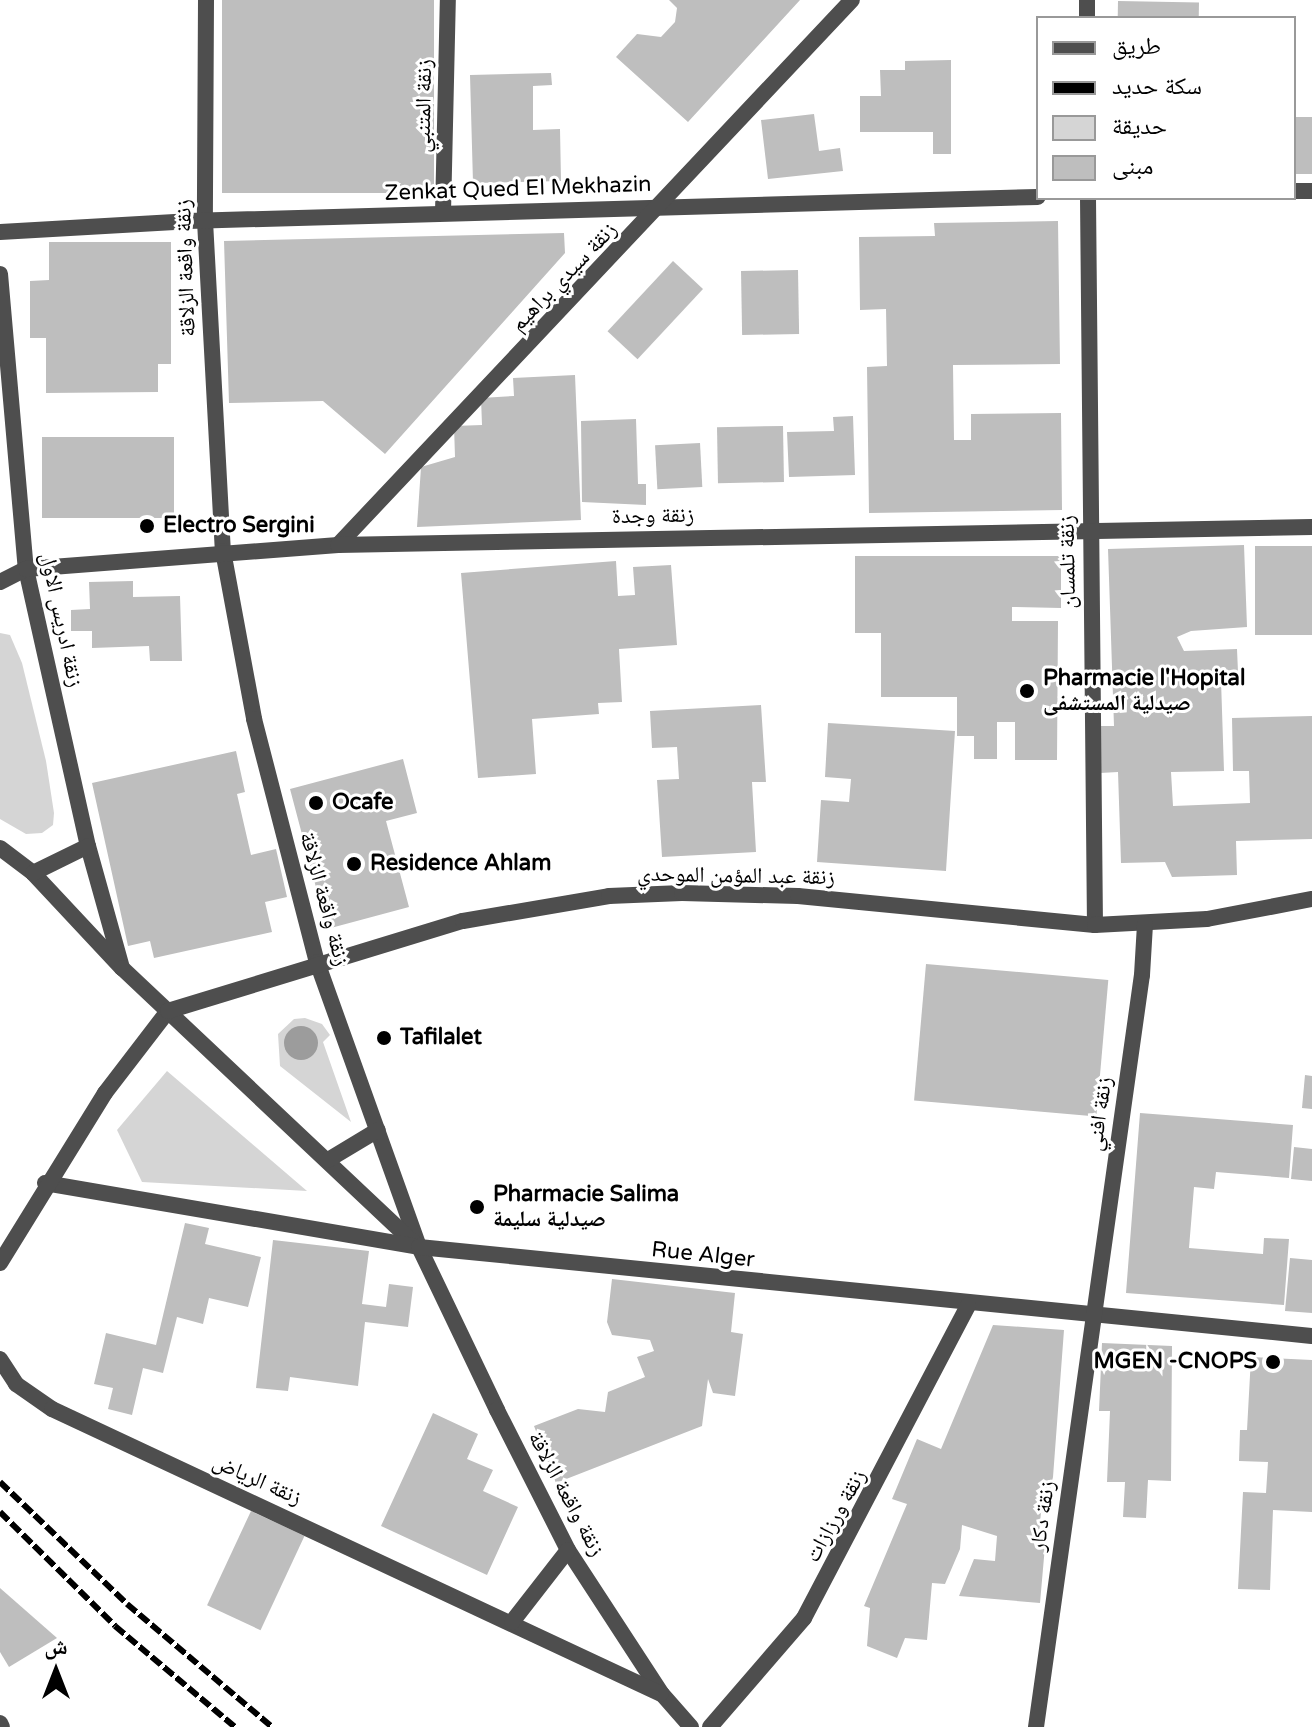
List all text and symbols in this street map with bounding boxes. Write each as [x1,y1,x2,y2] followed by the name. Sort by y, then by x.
[1036,16,1296,200] legend
[1112,32,1161,61] text: طريق
[410,59,438,153] street label: زنقة المتنبي
[1112,72,1202,101] text: سكة حديد
[1112,112,1167,141] text: حديقة
[1112,152,1153,181] text: مبنى
[384,171,652,207] street label: Zenkat Qued El Mekhazin
[170,199,202,337] street label: زنقة واقعة الزلاقة
[505,217,623,337] street label: زنقة سيدي براهيم
[612,502,694,530] street label: زنقة وجدة
[163,513,315,539] place label: Electro Sergini
[1054,515,1082,609] street label: زنقة تلمسان
[138,517,156,535] marker: Electro Sergini
[34,550,88,690] street label: زنقة ادريس الاول
[1043,665,1245,716] place label: Pharmacie l'Hopital صيدلية المستشفى
[1018,682,1036,700] marker: Pharmacie l'Hopital صيدلية المستشفى
[332,790,393,816] place label: Ocafe
[307,794,325,812] marker: Ocafe
[293,829,355,969] street label: زنقة واقعة الزلاقة
[370,851,551,877] place label: Residence Ahlam
[345,855,363,873] marker: Residence Ahlam
[637,861,835,891] street label: زنقة عبد المؤمن الموحدي
[400,1025,482,1051] place label: Tafilalet
[375,1029,393,1047] marker: Tafilalet
[1082,1075,1118,1153] street label: زنقة افني
[493,1181,679,1232] place label: Pharmacie Salima صيدلية سليمة
[468,1198,486,1216] marker: Pharmacie Salima صيدلية سليمة
[650,1236,756,1274] street label: Rue Alger
[1094,1349,1257,1375] place label: MGEN -CNOPS
[1264,1353,1282,1371] marker: MGEN -CNOPS
[522,1427,610,1561] street label: زنقة واقعة الزلاقة
[208,1449,306,1511] street label: زنقة الرياض
[800,1465,872,1567] street label: زنقة ورزازات
[1025,1479,1061,1553] street label: زنقة دكار
[16,1631,96,1711] north arrow
[44,1634,68,1660] text: ش

